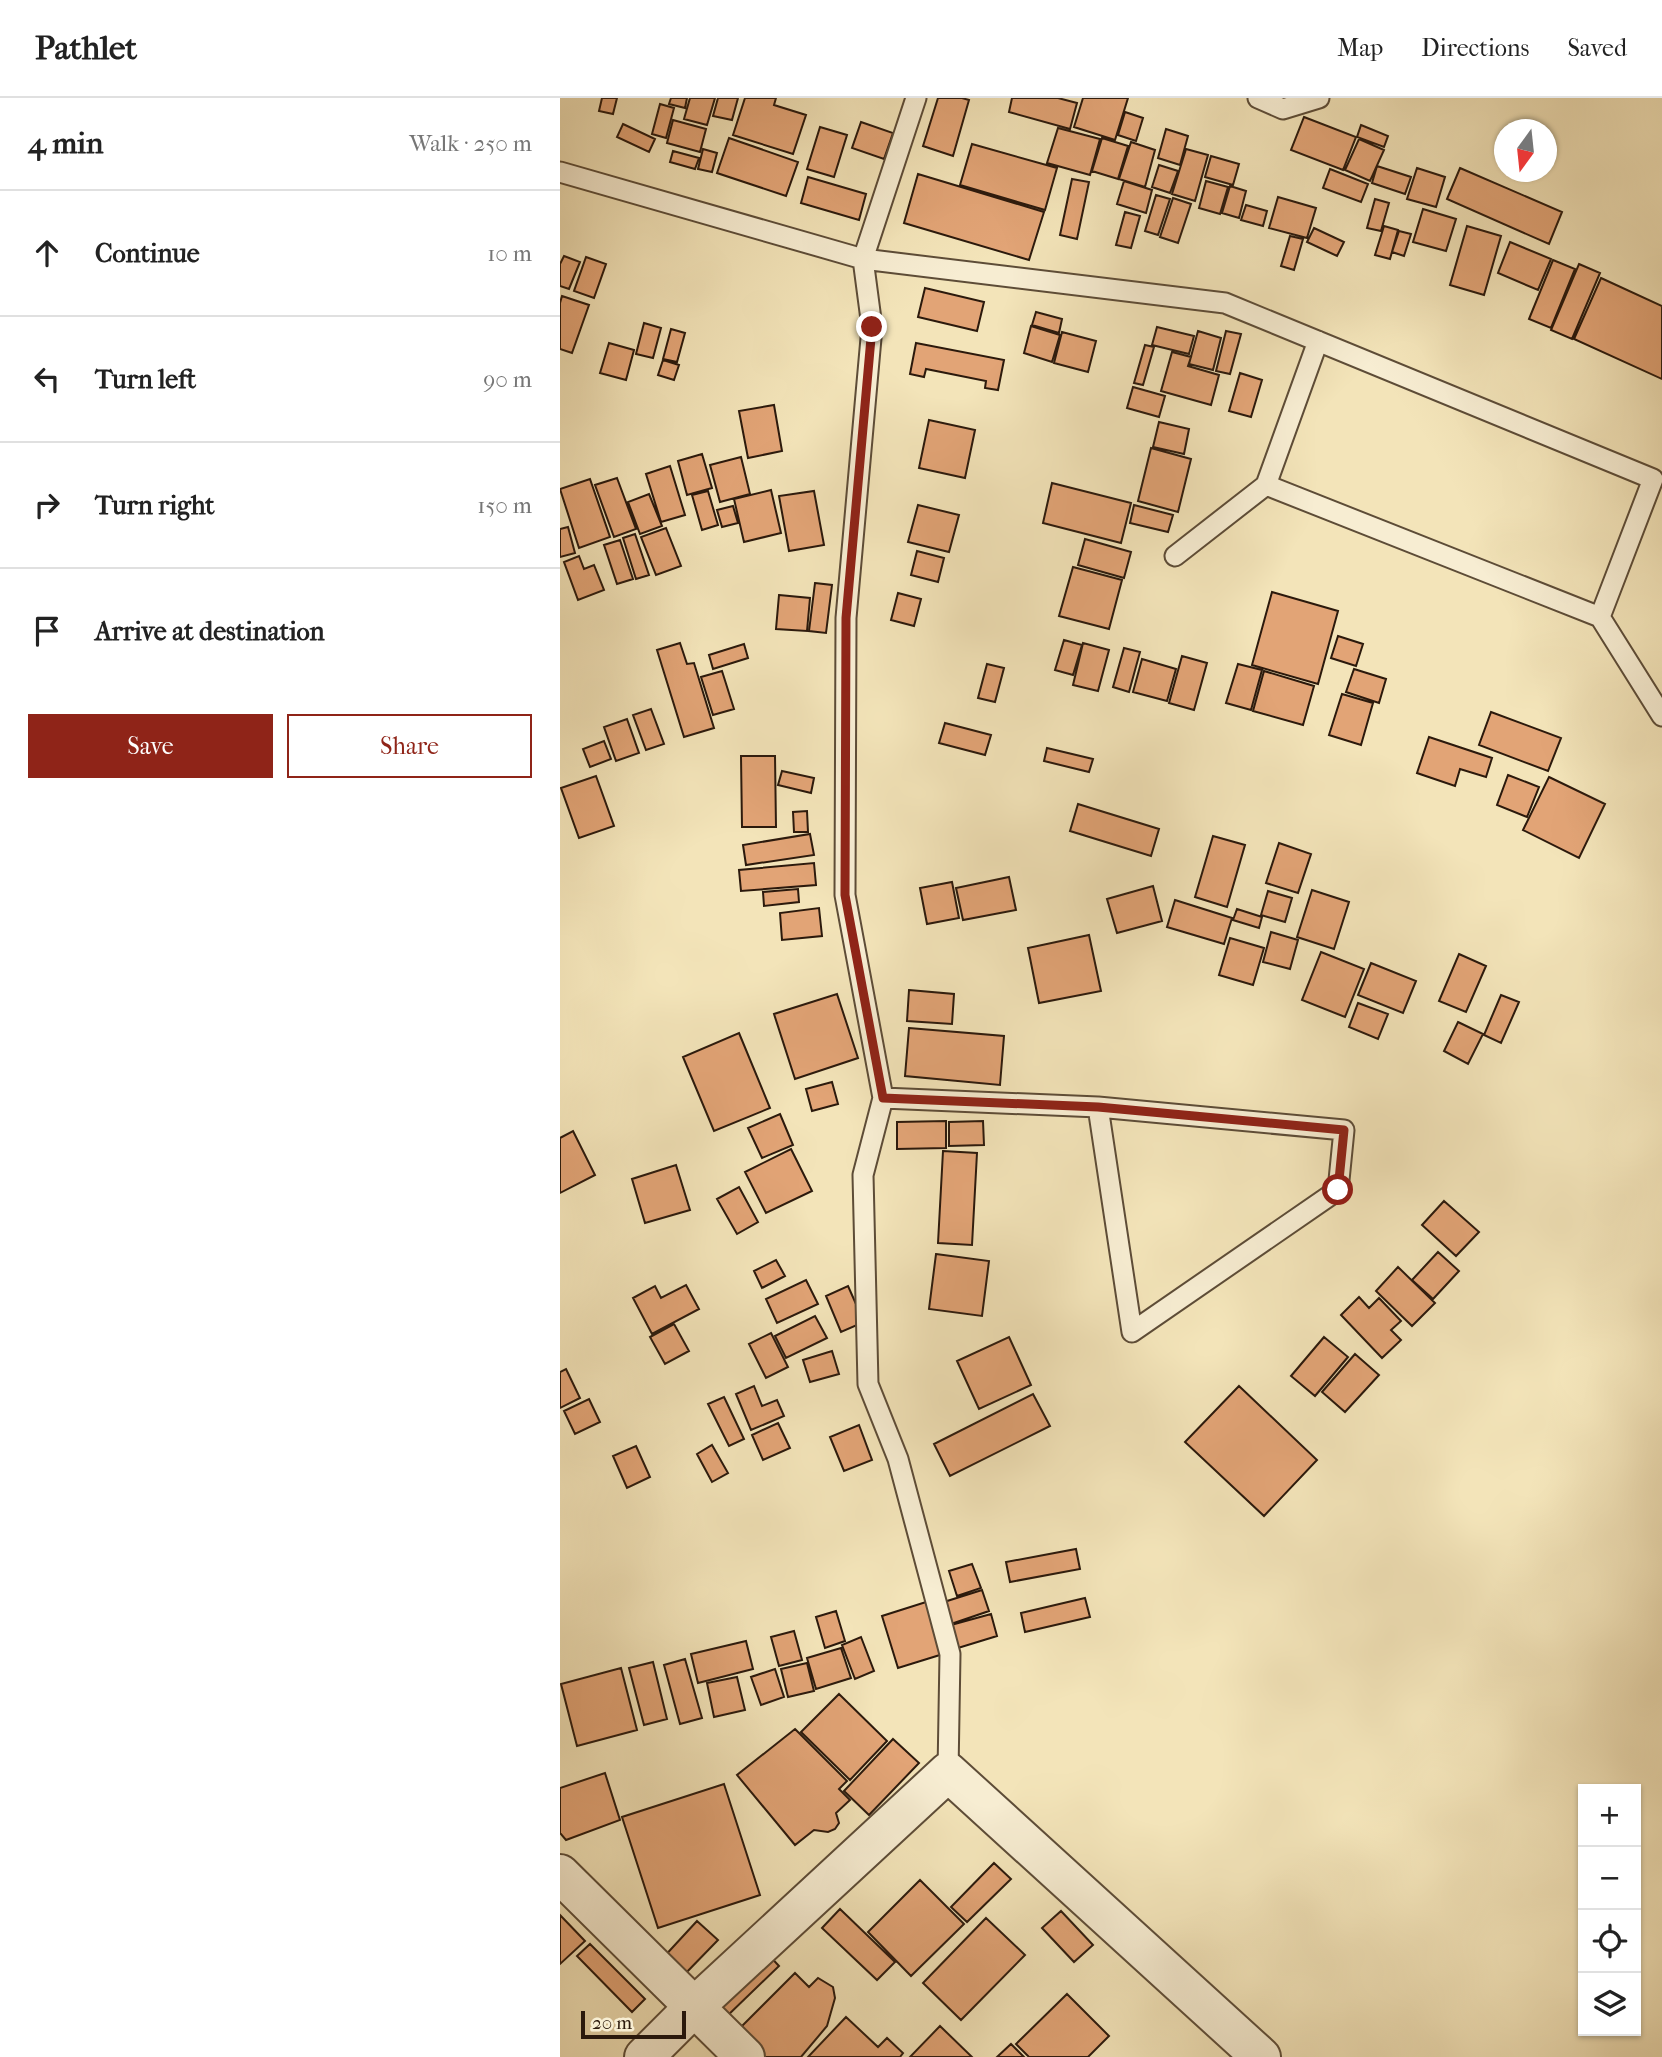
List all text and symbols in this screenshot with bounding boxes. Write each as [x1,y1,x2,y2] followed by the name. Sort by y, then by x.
[35,29,137,68] text: Pathlet
[1337,34,1383,62] text: Map
[1421,34,1529,62] text: Directions
[1567,34,1627,62] text: Saved
[1494,119,1557,182] north arrow
[28,126,103,161] text: 4 min
[409,130,532,157] text: Walk · 250 m
[28,234,66,272] icon: ahead
[95,238,200,269] text: Continue
[487,240,532,267] text: 10 m
[856,311,887,342] route end
[28,360,66,398] icon: left
[95,364,196,395] text: Turn left
[483,366,532,393] text: 90 m
[28,486,66,524] icon: right
[95,490,215,521] text: Turn right
[477,492,532,519] text: 150 m
[28,612,66,650] icon: arrive
[95,616,325,647] text: Arrive at destination
[28,714,273,778] button: Save
[287,714,532,778] button: Share
[1322,1174,1353,1205] route start
[1578,1784,1641,2036] map controls
[1578,1784,1641,1847] button: +
[1578,1847,1641,1910] button: −
[1578,1910,1641,1973] button: locate
[1578,1973,1641,2036] button: layers
[581,2008,686,2040] scale bar
[592,2012,632,2034] text: 20 m

